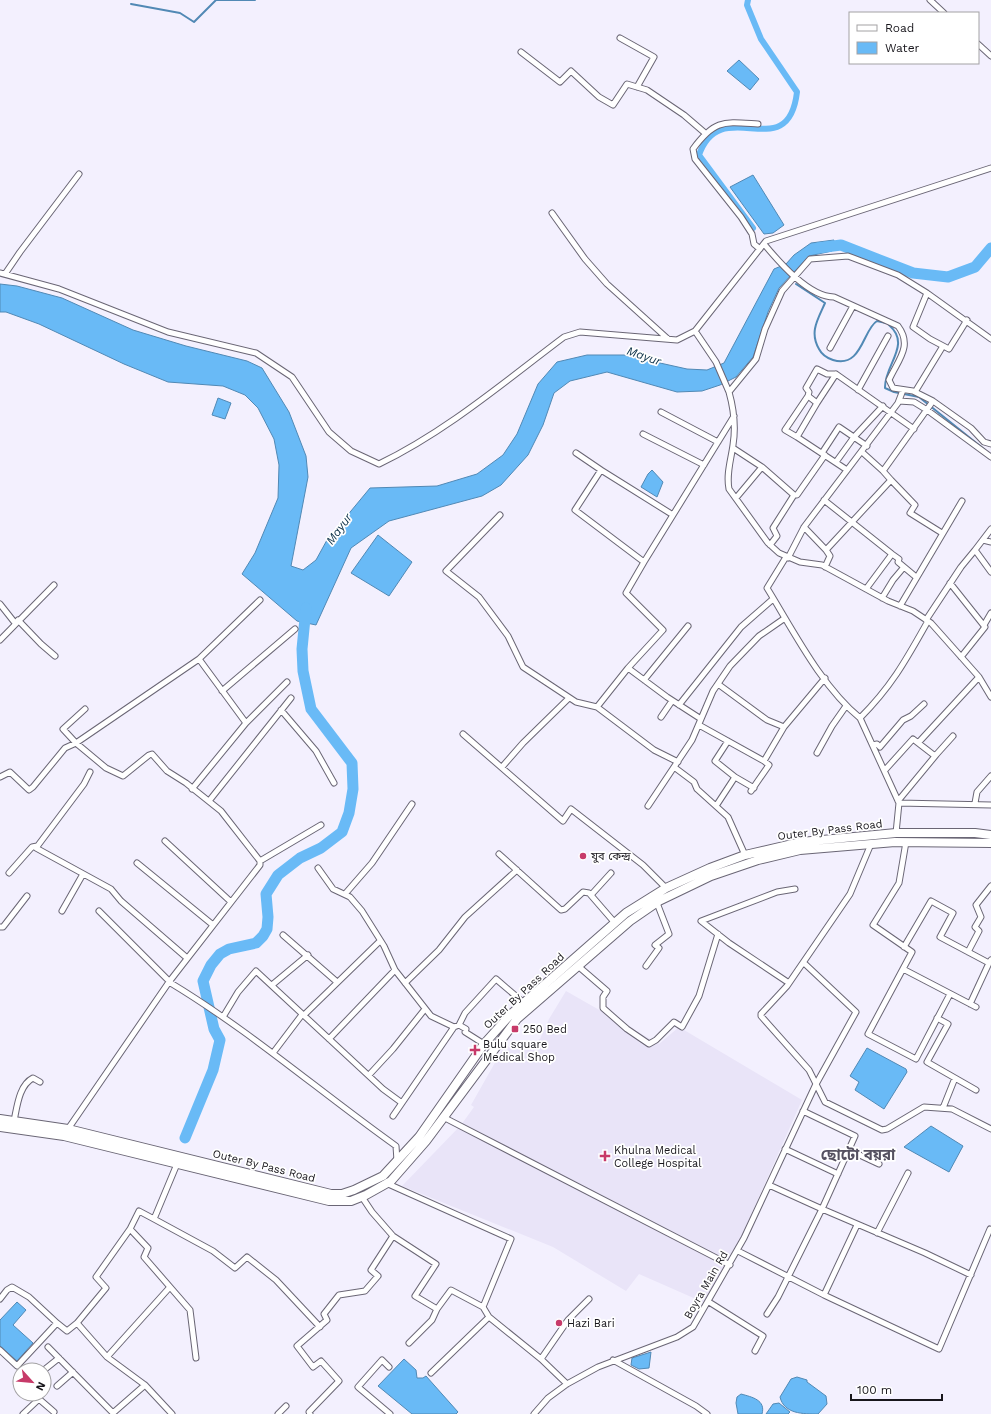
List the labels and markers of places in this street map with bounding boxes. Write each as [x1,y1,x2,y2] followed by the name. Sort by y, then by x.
[590,850,631,863] place label: যুব কেন্দ্র
[578,851,588,861] marker: যুব কেন্দ্র
[523,1023,567,1036] place label: 250 Bed
[510,1024,520,1034] marker: 250 Bed
[483,1038,555,1064] place label: Bulu square Medical Shop
[470,1045,480,1055] marker: Bulu square Medical Shop
[614,1144,702,1170] place label: Khulna Medical College Hospital
[599,1150,611,1162] marker: Khulna Medical College Hospital
[567,1317,615,1330] place label: Hazi Bari
[554,1318,564,1328] marker: Hazi Bari

